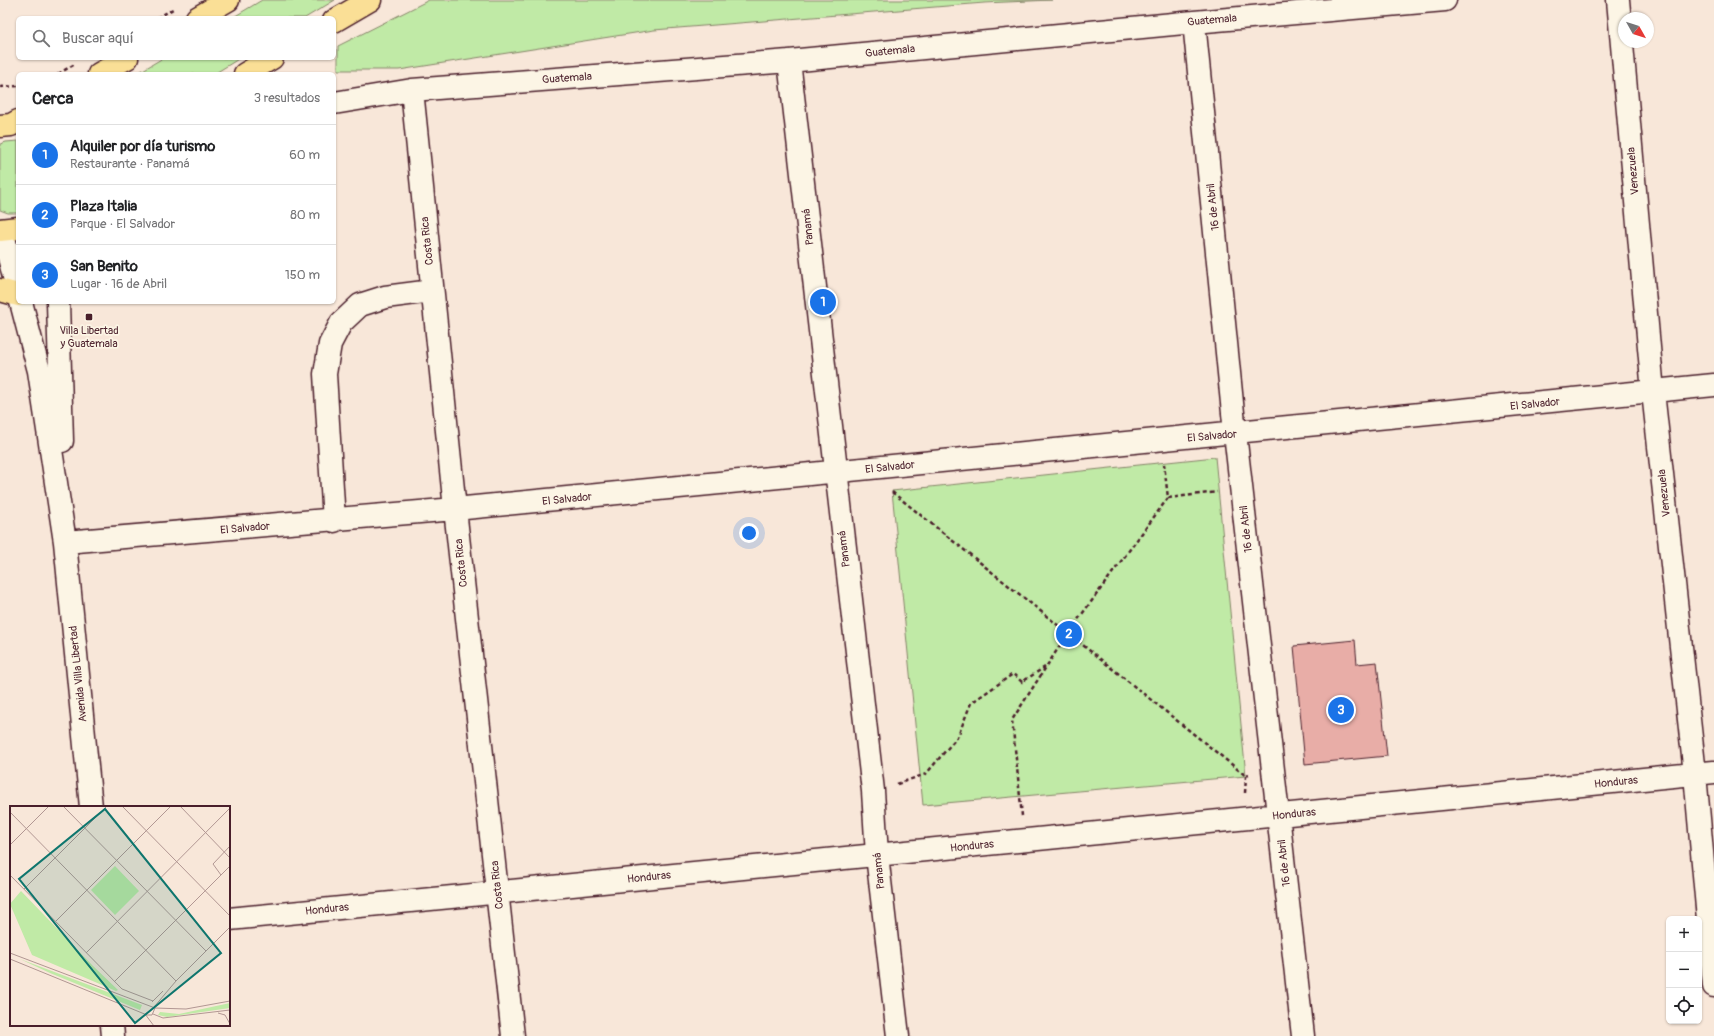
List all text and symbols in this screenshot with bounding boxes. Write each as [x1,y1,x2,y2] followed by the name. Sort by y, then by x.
[1187,11,1237,29] street label: Guatemala
[1618,12,1654,48] north arrow
[16,16,336,60] search box
[30,27,52,49] icon: search
[62,29,134,48] text: Buscar aquí
[864,42,916,60] street label: Guatemala
[542,70,592,86] street label: Guatemala
[32,88,73,109] text: Cerca
[254,90,320,106] text: 3 resultados
[70,137,215,156] text: Alquiler por día turismo
[42,147,48,163] text: 1
[289,147,320,163] text: 60 m
[1624,147,1642,195] street label: Venezuela
[70,156,190,172] text: Restaurante · Panamá
[1204,183,1222,231] street label: 16 de Abril
[70,197,137,216] text: Plaza Italia
[41,207,49,223] text: 2
[290,207,320,223] text: 80 m
[800,208,816,246] street label: Panamá
[70,216,175,232] text: Parque · El Salvador
[418,216,436,266] street label: Costa Rica
[70,257,138,276] text: San Benito
[41,267,49,283] text: 3
[285,267,320,283] text: 150 m
[70,276,167,292] text: Lugar · 16 de Abril
[810,287,836,317] pin: 1
[84,312,94,322] marker: Villa Libertad y Guatemala
[59,324,119,350] place label: Villa Libertad y Guatemala
[1509,395,1561,413] street label: El Salvador
[1187,427,1238,445] street label: El Salvador
[864,458,916,476] street label: El Salvador
[1655,469,1673,517] street label: Venezuela
[541,490,593,508] street label: El Salvador
[1237,505,1255,553] street label: 16 de Abril
[220,519,271,537] street label: El Salvador
[739,523,759,543] your location
[835,530,853,568] street label: Panamá
[452,538,470,588] street label: Costa Rica
[1056,619,1082,649] pin: 2
[66,625,90,723] street label: Avenida Villa Libertad
[1328,695,1354,725] pin: 3
[1594,773,1639,791] street label: Honduras
[1272,805,1317,823] street label: Honduras
[10,806,230,1026] inset map
[950,837,995,855] street label: Honduras
[1275,839,1293,887] street label: 16 de Abril
[871,852,887,890] street label: Panamá
[488,860,506,910] street label: Costa Rica
[627,868,672,886] street label: Honduras
[305,900,350,918] street label: Honduras
[1666,916,1702,1024] map controls
[1666,916,1702,952] button: +
[1666,952,1702,988] button: −
[1666,988,1702,1024] button: locate

